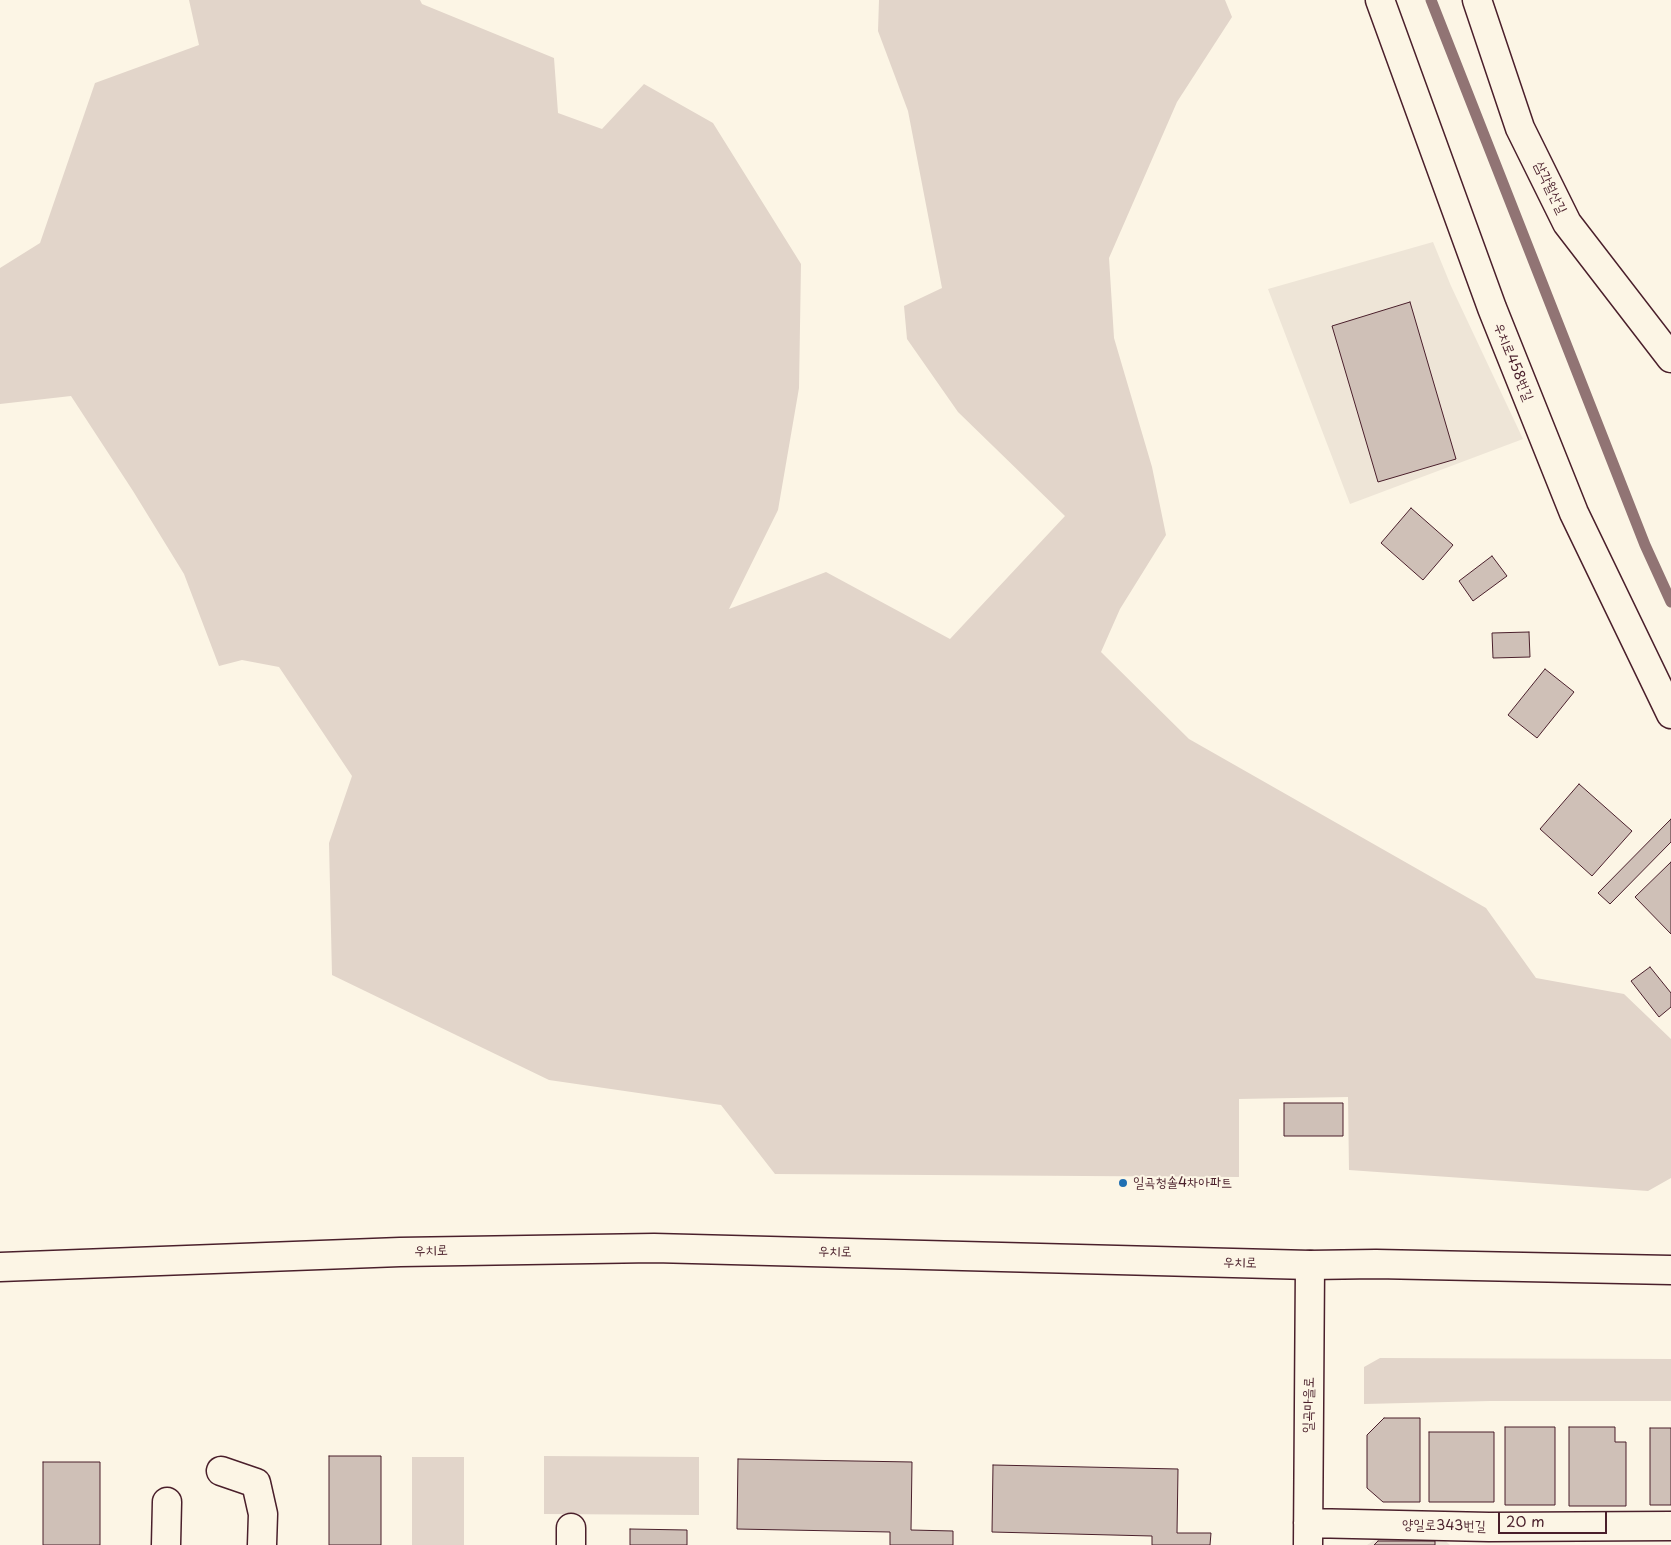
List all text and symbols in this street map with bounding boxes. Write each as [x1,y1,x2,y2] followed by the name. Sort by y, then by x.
[1530,159,1570,217] street label: 삼각월산길
[1490,320,1536,404] street label: 우치로458번길
[1133,1175,1232,1191] place label: 일곡청솔4차아파트
[1117,1177,1129,1189] marker: 일곡청솔4차아파트
[414,1242,448,1260] street label: 우치로
[818,1243,852,1261] street label: 우치로
[1223,1254,1257,1272] street label: 우치로
[1300,1377,1318,1433] street label: 일곡마을로
[1501,1502,1610,1534] scale bar
[1506,1509,1545,1532] text: 20 m
[1402,1517,1486,1535] street label: 양일로343번길

